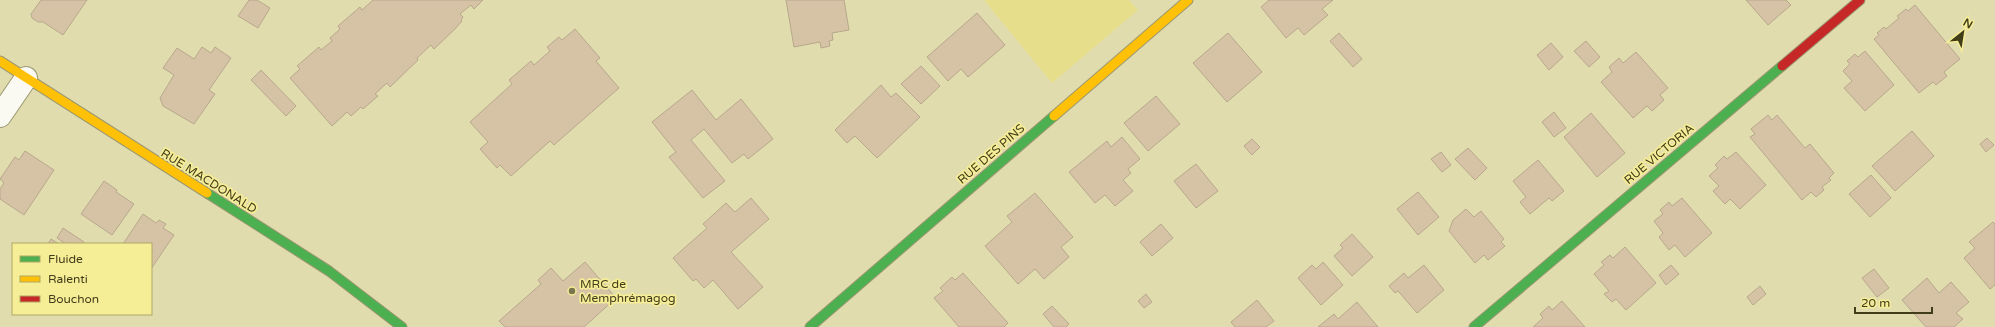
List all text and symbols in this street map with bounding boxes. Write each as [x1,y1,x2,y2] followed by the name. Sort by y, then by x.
[1943,12,1983,52] north arrow
[1961,16,1975,32] text: N
[955,121,1027,187] street label: RUE DES PINS
[1621,121,1697,187] street label: RUE VICTORIA
[158,146,260,216] street label: RUE MACDONALD
[12,243,152,315] legend
[48,252,83,266] text: Fluide
[48,272,88,286] text: Ralenti
[580,277,676,305] place label: MRC de Memphrémagog
[567,286,577,296] marker: MRC de Memphrémagog
[1855,289,1932,315] scale bar
[48,292,99,306] text: Bouchon
[1861,296,1890,310] text: 20 m

